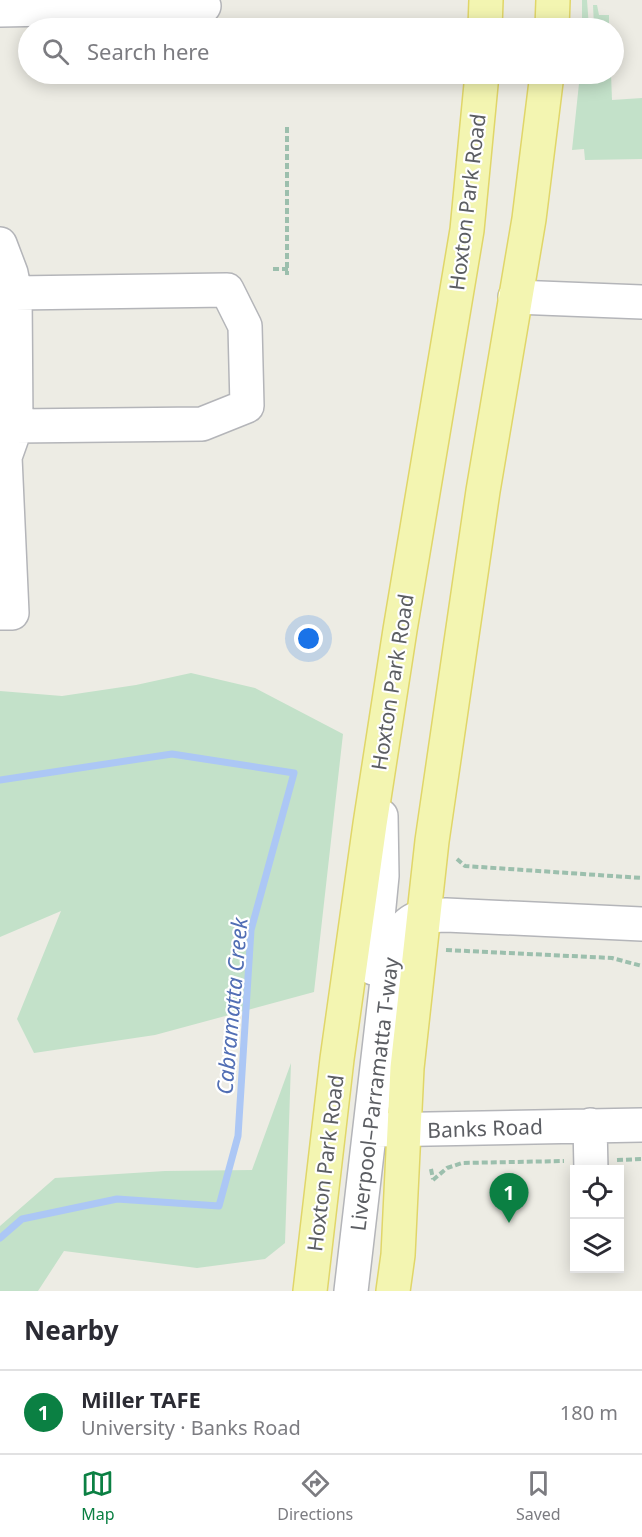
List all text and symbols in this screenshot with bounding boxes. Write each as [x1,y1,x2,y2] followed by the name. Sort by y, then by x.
[18,18,624,84] search box
[39,35,72,68] icon: search
[87,36,209,66] text: Search here
[442,112,492,292] street label: Hoxton Park Road
[364,592,420,772] street label: Hoxton Park Road
[294,624,323,653] your location
[208,915,254,1096] water label: Cabramatta Creek
[343,955,405,1232] street label: Liverpool–Parramatta T-way
[300,1073,350,1253] street label: Hoxton Park Road
[427,1112,543,1144] street label: Banks Road
[570,1165,624,1273] map controls
[570,1165,624,1219] button: locate
[490,1174,528,1223] pin: 1
[570,1219,624,1273] button: layers
[24,1312,119,1348] text: Nearby
[81,1384,201,1414] text: Miller TAFE
[38,1399,49,1426] text: 1
[560,1399,618,1426] text: 180 m
[81,1414,301,1441] text: University · Banks Road
[81,1467,115,1525] tab: Map
[277,1467,353,1525] tab: Directions
[516,1467,561,1525] tab: Saved

